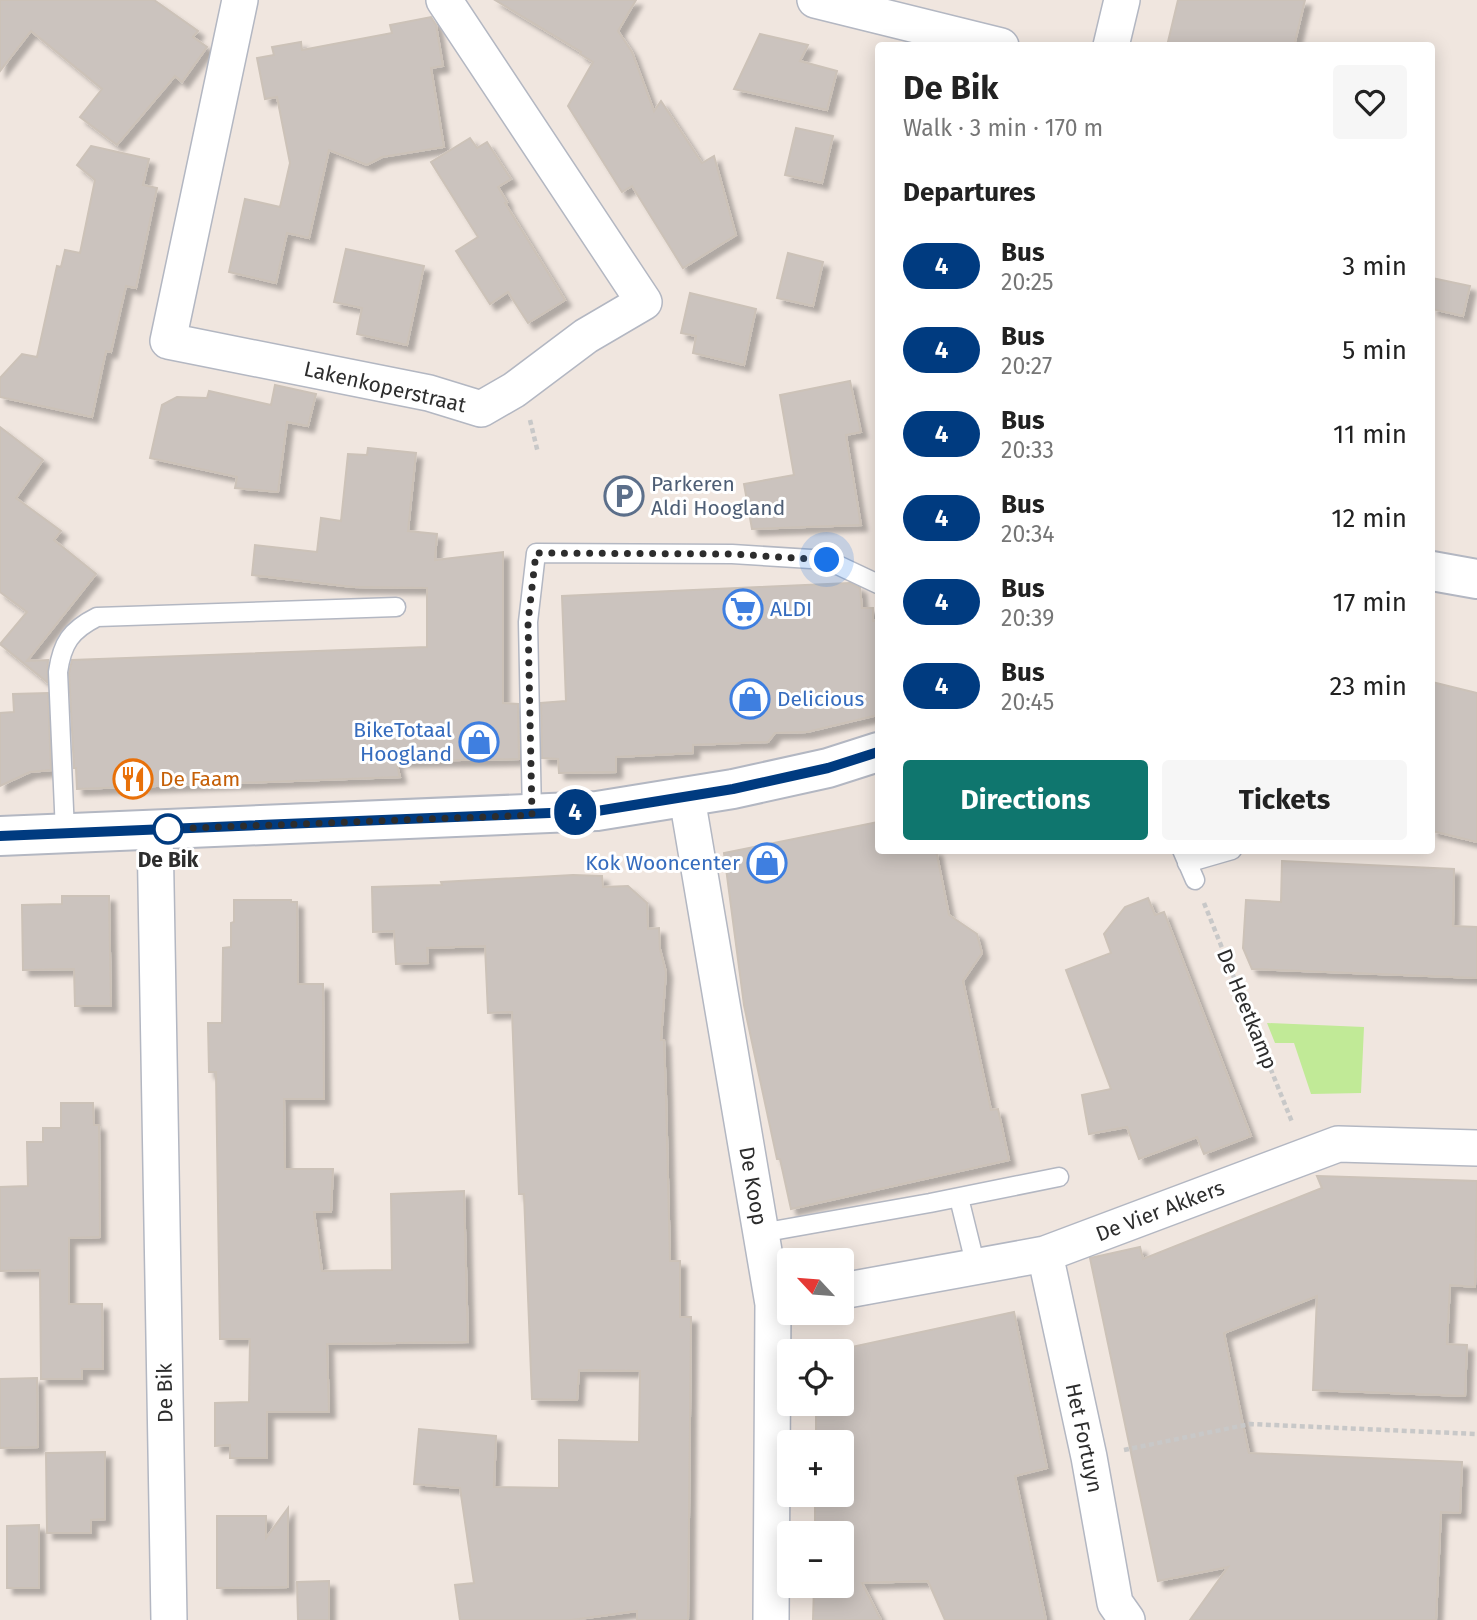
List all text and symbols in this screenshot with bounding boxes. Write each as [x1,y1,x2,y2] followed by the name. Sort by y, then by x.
[1333,65,1407,139] button: heart
[903,68,998,108] text: De Bik
[903,114,1103,142] text: Walk · 3 min · 170 m
[903,177,1036,208] text: Departures
[1001,237,1044,268] text: Bus
[1342,251,1407,282] text: 3 min
[935,252,948,280] text: 4
[1001,268,1054,296] text: 20:25
[1001,321,1044,352] text: Bus
[1342,335,1407,366] text: 5 min
[935,336,948,364] text: 4
[1001,352,1052,380] text: 20:27
[301,356,469,418] street label: Lakenkoperstraat
[1001,405,1044,436] text: Bus
[1333,419,1407,450] text: 11 min
[935,420,948,448] text: 4
[1001,436,1054,464] text: 20:33
[651,471,785,521] place label: Parkeren Aldi Hoogland
[603,475,645,517] parking icon: Parkeren Aldi Hoogland
[1001,489,1044,520] text: Bus
[1331,503,1407,534] text: 12 min
[935,504,948,532] text: 4
[1001,520,1055,548] text: 20:34
[809,542,844,577] your location
[1001,573,1044,604] text: Bus
[1332,587,1407,618] text: 17 min
[722,588,764,630] supermarket icon: ALDI
[935,588,948,616] text: 4
[770,596,812,622] place label: ALDI
[1001,604,1054,632] text: 20:39
[1001,657,1044,688] text: Bus
[1330,671,1407,702] text: 23 min
[935,672,948,700] text: 4
[729,678,771,720] shop icon: Delicious
[777,686,864,712] place label: Delicious
[1001,688,1054,716] text: 20:45
[353,717,452,767] place label: BikeTotaal Hoogland
[458,721,500,763] shop icon: BikeTotaal Hoogland
[112,758,154,800] restaurant icon: De Faam
[903,760,1148,840] button: Directions
[1162,760,1407,840] button: Tickets
[160,766,240,792] place label: De Faam
[552,789,598,835] line badge: 4
[568,798,582,826] text: 4
[153,814,183,844] marker: De Bik
[746,842,788,884] shop icon: Kok Wooncenter
[138,847,199,873] place label: De Bik
[585,850,740,876] place label: Kok Wooncenter
[1211,945,1283,1073] street label: De Heetkamp
[733,1145,773,1227] street label: De Koop
[1092,1174,1228,1247] street label: De Vier Akkers
[777,1248,854,1325] north arrow
[777,1248,854,1598] map controls
[777,1339,854,1416] button: locate
[151,1363,179,1423] street label: De Bik
[1060,1381,1108,1495] street label: Het Fortuyn
[777,1430,854,1507] button: +
[777,1521,854,1598] button: −

